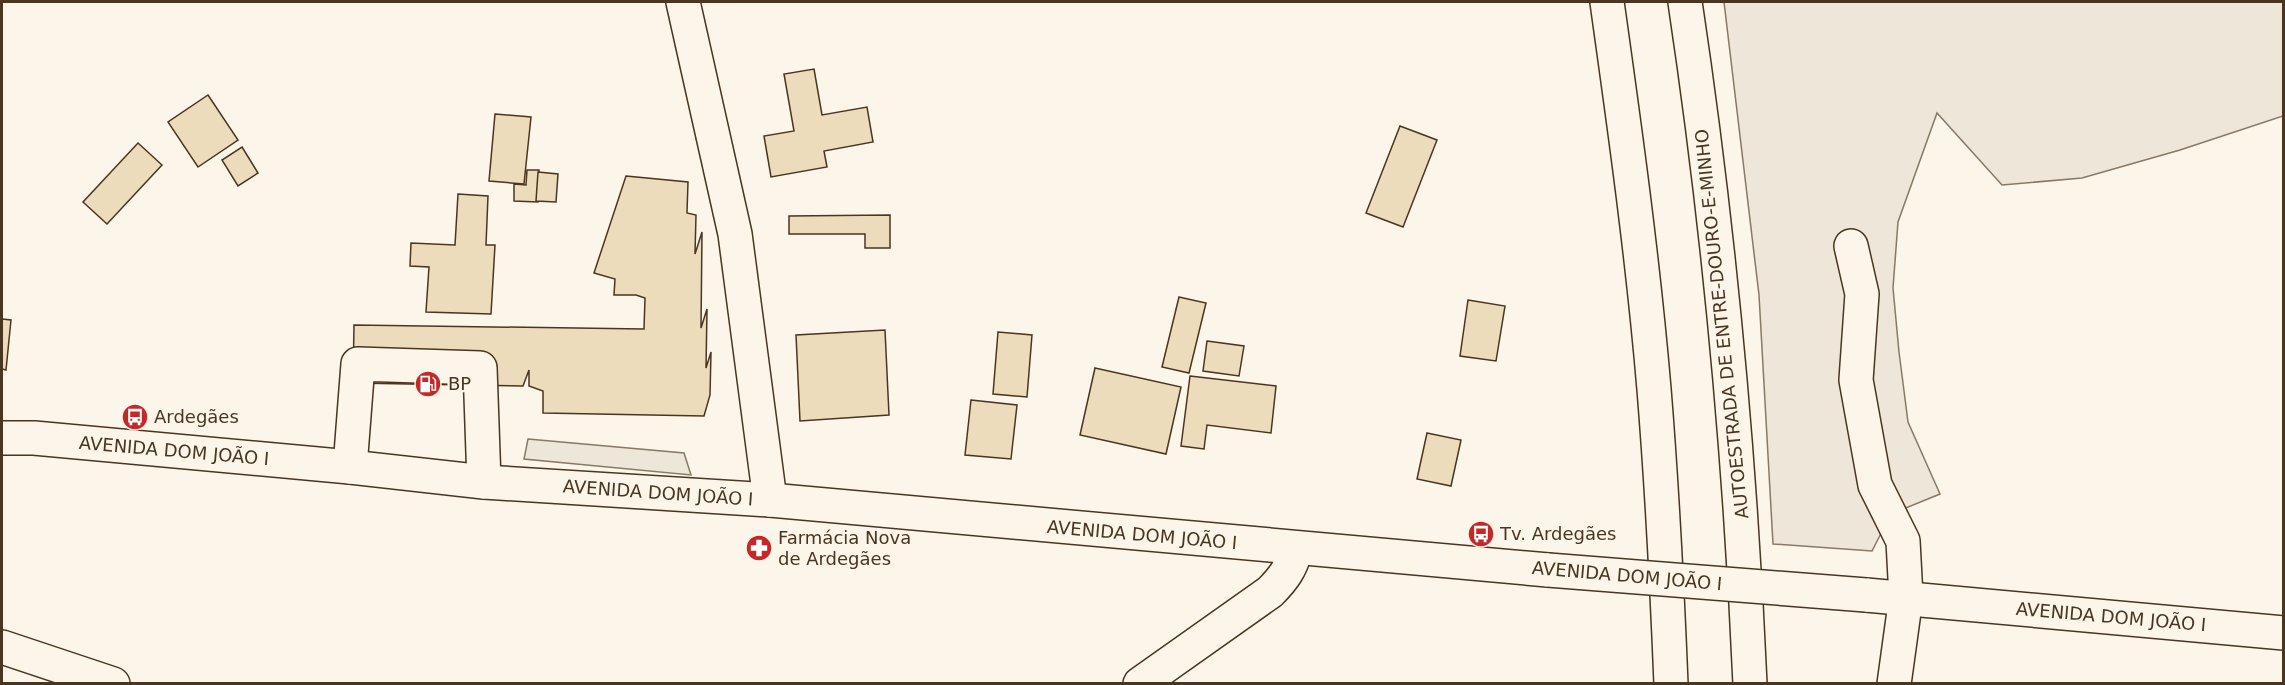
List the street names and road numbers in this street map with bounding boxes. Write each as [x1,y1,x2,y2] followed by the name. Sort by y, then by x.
[1691,128,1752,520] street label: AUTOESTRADA DE ENTRE-DOURO-E-MINHO
[78,432,270,469] street label: AVENIDA DOM JOÃO I
[562,475,754,510] street label: AVENIDA DOM JOÃO I
[1046,516,1238,553] street label: AVENIDA DOM JOÃO I
[1531,557,1723,594] street label: AVENIDA DOM JOÃO I
[2015,598,2207,635] street label: AVENIDA DOM JOÃO I

